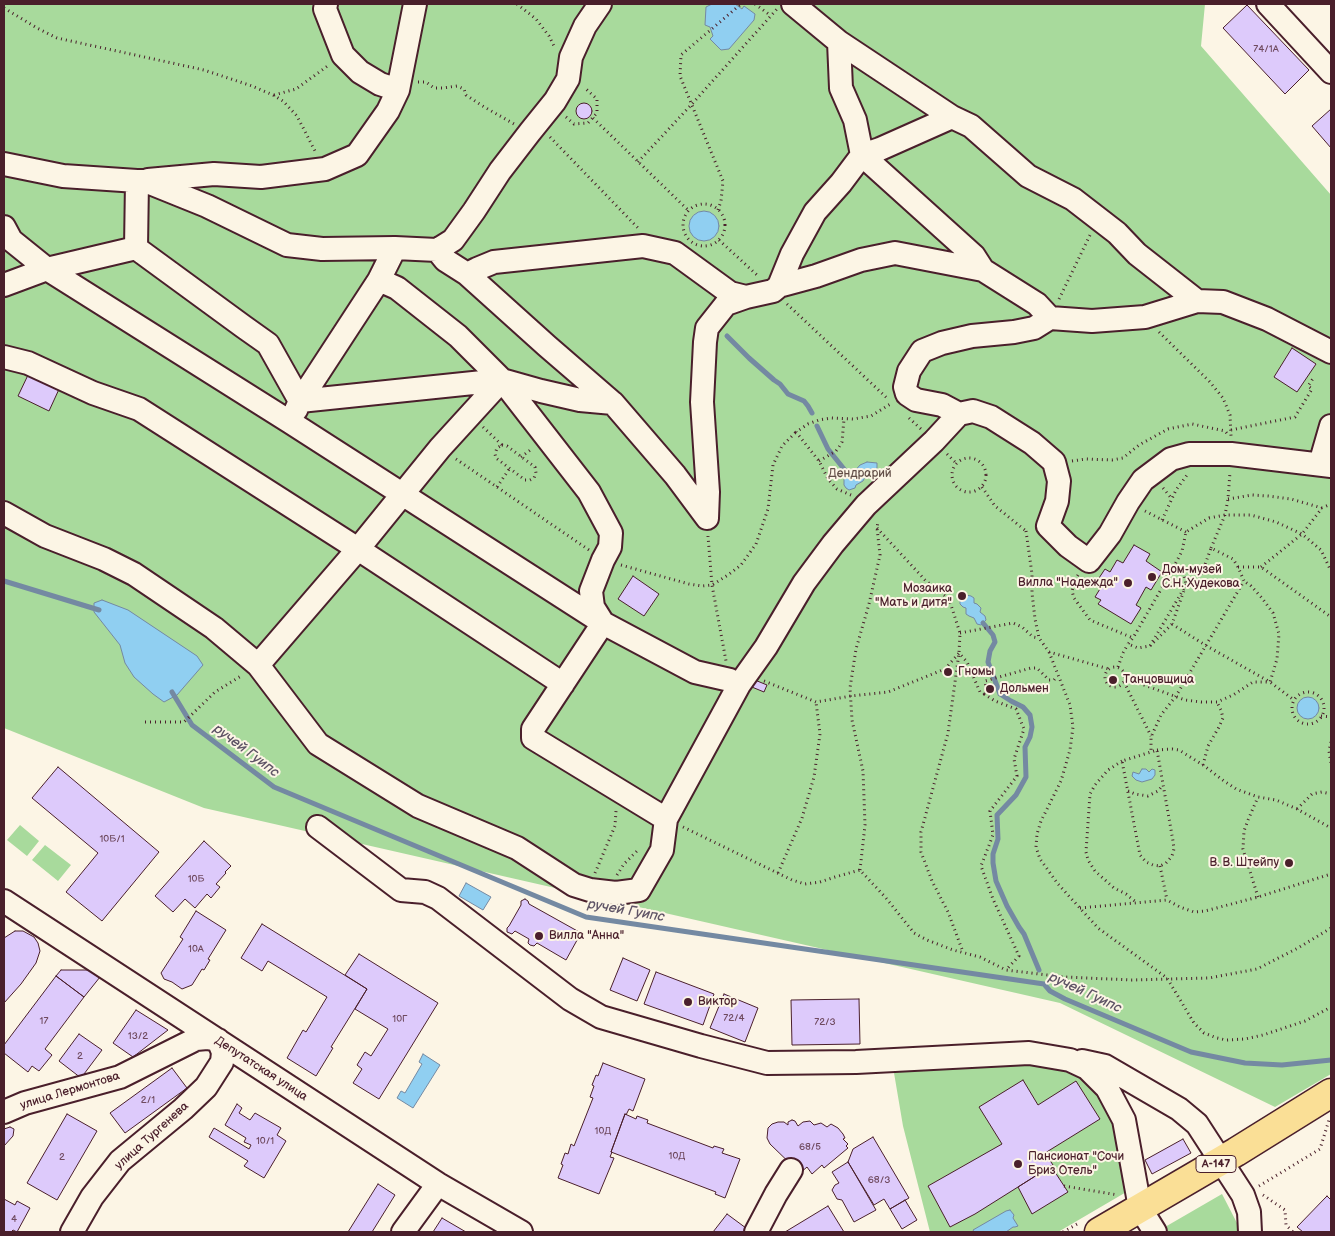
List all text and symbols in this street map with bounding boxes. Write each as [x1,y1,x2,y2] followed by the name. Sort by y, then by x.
[1253,43,1279,55] house number: 74/1А
[828,467,892,481] park label: Дендрарий
[1162,563,1240,591] place label: Дом-музей С.Н. Худекова
[1146,571,1158,583] marker: Дом-музей С.Н. Худекова
[1018,576,1118,590] place label: Вилла "Надежда"
[1122,577,1134,589] marker: Вилла "Надежда"
[875,582,952,610] place label: Мозаика "Мать и дитя"
[956,590,968,602] marker: Мозаика "Мать и дитя"
[958,665,994,679] place label: Гномы
[942,666,954,678] marker: Гномы
[1123,673,1194,687] place label: Танцовщица
[1107,674,1119,686] marker: Танцовщица
[1000,682,1049,696] place label: Дольмен
[984,683,996,695] marker: Дольмен
[210,721,282,781] water label: ручей Гуипс
[99,833,125,845] house number: 10Б/1
[1209,856,1279,870] place label: В. В. Штейпу
[1283,857,1295,869] marker: В. В. Штейпу
[188,873,204,885] house number: 10Б
[586,896,666,926] water label: ручей Гуипс
[549,929,624,943] place label: Вилла "Анна"
[533,930,545,942] marker: Вилла "Анна"
[188,943,204,955] house number: 10А
[1046,969,1124,1017] water label: ручей Гуипс
[698,995,737,1009] place label: Виктор
[682,996,694,1008] marker: Виктор
[723,1012,745,1024] house number: 72/4
[392,1013,408,1025] house number: 10Г
[40,1015,48,1027] house number: 17
[814,1016,836,1028] house number: 72/3
[128,1030,148,1042] house number: 13/2
[212,1034,310,1104] street label: Депутатская улица
[77,1050,83,1062] house number: 2
[18,1069,122,1113] street label: улица Лермонтова
[141,1094,155,1106] house number: 2/1
[112,1099,192,1173] street label: улица Тургенева
[595,1125,611,1137] house number: 10Д
[256,1135,274,1147] house number: 10/1
[799,1141,821,1153] house number: 68/5
[669,1150,685,1162] house number: 10Д
[1028,1150,1124,1178] place label: Пансионат "Сочи Бриз Отель"
[59,1151,65,1163] house number: 2
[1196,1156,1236,1172] road number: А-147
[1012,1158,1024,1170] marker: Пансионат "Сочи Бриз Отель"
[868,1174,890,1186] house number: 68/3
[11,1213,17,1225] house number: 4

